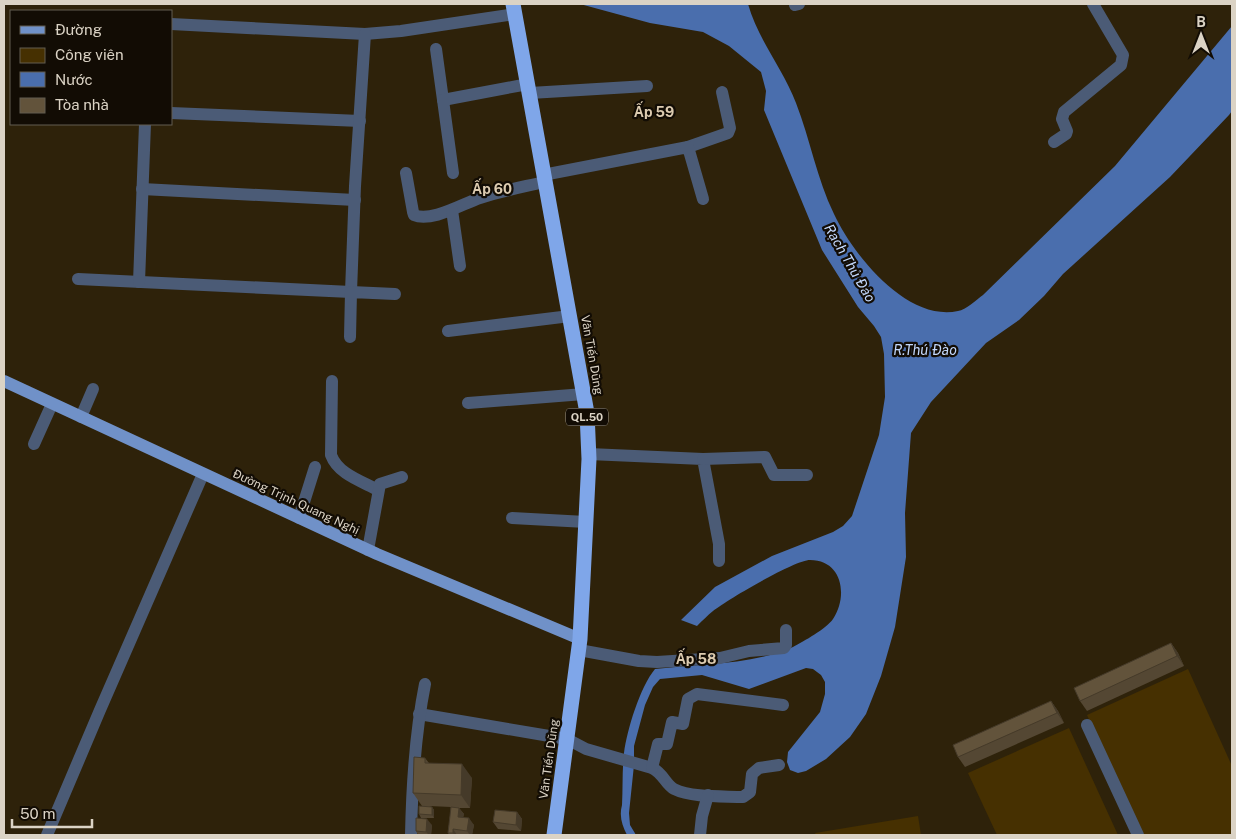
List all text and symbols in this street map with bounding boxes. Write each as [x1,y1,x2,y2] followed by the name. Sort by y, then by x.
[10,10,172,125] legend
[1176,10,1226,60] north arrow
[1196,14,1206,30] text: B
[55,21,102,38] text: Đường
[55,46,124,63] text: Công viên
[55,71,93,88] text: Nước
[55,96,109,113] text: Tòa nhà
[634,101,674,120] district label: Ấp 59
[472,178,512,197] district label: Ấp 60
[821,221,879,305] water label: Rạch Thủ Đảo
[578,314,606,396] street label: Văn Tiến Dũng
[893,342,957,358] water label: R.Thú Đào
[566,408,608,426] road number: QL.50
[230,466,362,538] street label: Đường Trịnh Quang Nghị
[676,648,716,667] district label: Ấp 58
[536,718,562,800] street label: Văn Tiến Dũng
[12,796,92,828] scale bar
[20,805,55,822] text: 50 m

